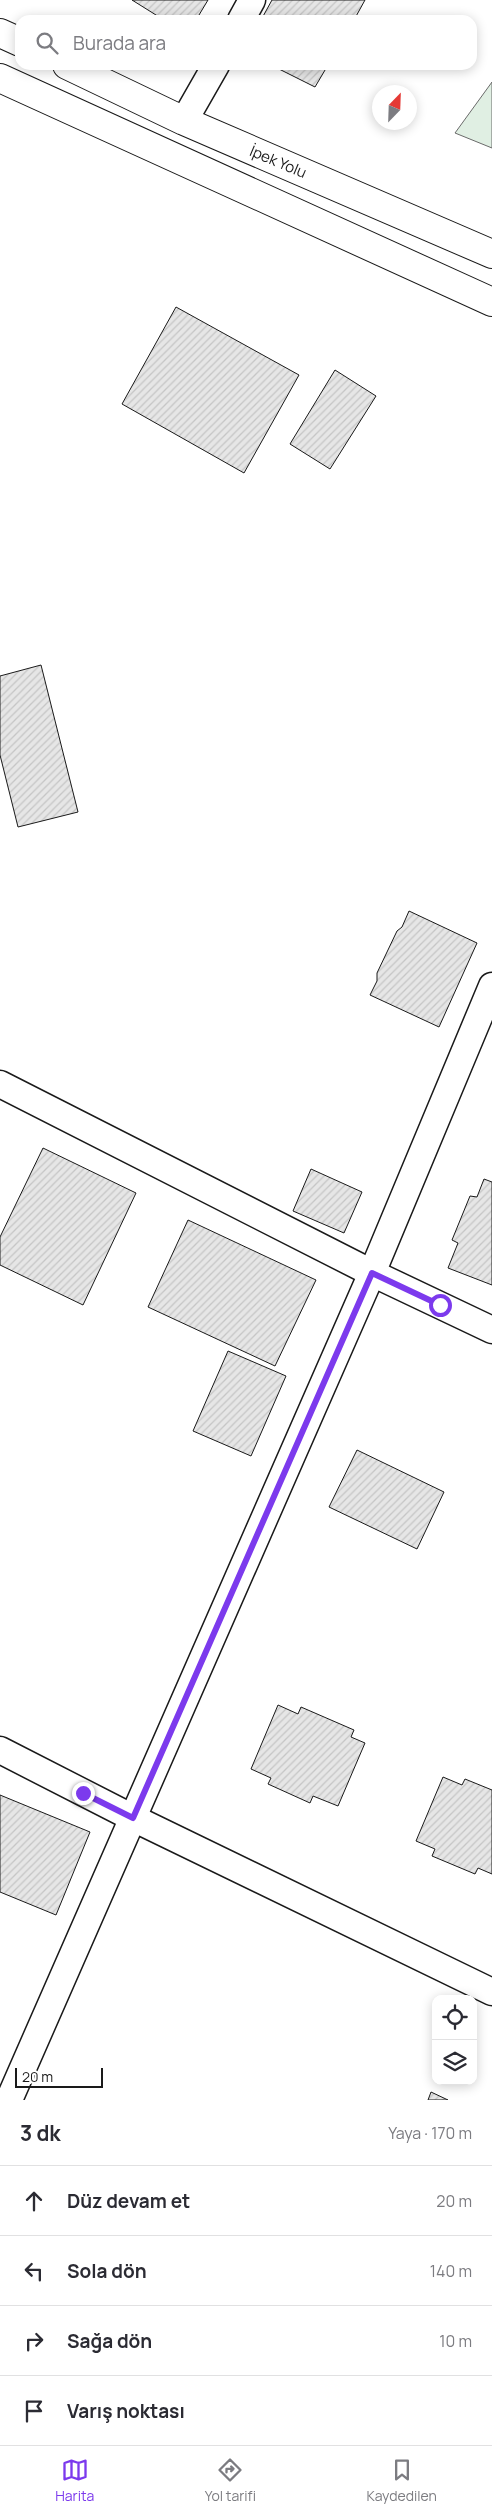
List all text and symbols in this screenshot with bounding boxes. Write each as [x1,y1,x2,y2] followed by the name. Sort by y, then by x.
[15,15,477,70] search box
[33,29,61,57] icon: search
[73,30,166,56] text: Burada ara
[372,85,417,130] north arrow
[246,140,310,183] street label: İpek Yolu
[429,1294,452,1317] route start
[72,1782,95,1805] route end
[432,1995,477,2085] map controls
[432,1995,477,2040] button: locate
[432,2040,477,2085] button: layers
[15,2065,102,2088] scale bar
[22,2067,53,2086] text: 20 m
[20,2119,61,2147] text: 3 dk
[388,2122,472,2144] text: Yaya · 170 m
[20,2187,48,2215] icon: ahead
[67,2188,190,2214] text: Düz devam et
[436,2190,472,2212] text: 20 m
[20,2257,48,2285] icon: left
[67,2258,147,2284] text: Sola dön
[430,2260,472,2282] text: 140 m
[20,2327,48,2355] icon: right
[67,2328,152,2354] text: Sağa dön
[439,2330,472,2352] text: 10 m
[20,2397,48,2425] icon: arrive
[67,2398,185,2424] text: Varış noktası
[55,2456,94,2505] tab: Harita
[205,2456,256,2505] tab: Yol tarifi
[366,2456,437,2505] tab: Kaydedilen

